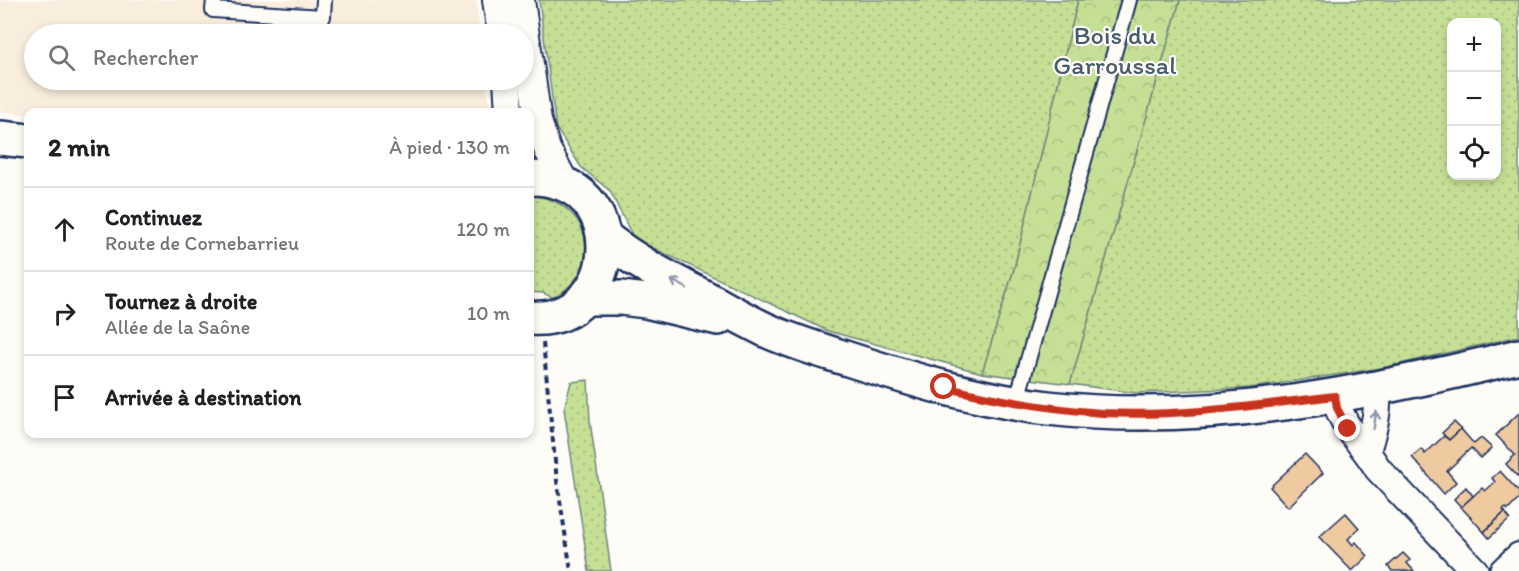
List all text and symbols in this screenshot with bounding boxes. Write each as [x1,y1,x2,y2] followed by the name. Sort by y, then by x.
[1447,18,1501,180] map controls
[1447,18,1501,72] button: +
[1053,19,1177,81] park label: Bois du Garroussal
[24,24,534,90] search box
[45,41,78,74] icon: search
[93,44,198,71] text: Rechercher
[1447,72,1501,126] button: −
[1447,126,1501,180] button: locate
[48,131,110,163] text: 2 min
[389,135,510,159] text: À pied · 130 m
[105,204,202,231] text: Continuez
[48,213,81,246] icon: ahead
[457,217,510,241] text: 120 m
[105,231,299,255] text: Route de Cornebarrieu
[670,278,688,289] one-way arrow
[105,288,257,315] text: Tournez à droite
[48,297,81,330] icon: right
[467,301,510,325] text: 10 m
[105,315,250,339] text: Allée de la Saône
[930,373,956,399] route start
[48,381,81,414] icon: arrive
[105,384,301,411] text: Arrivée à destination
[1370,410,1381,430] one-way arrow
[1334,415,1360,441] route end

